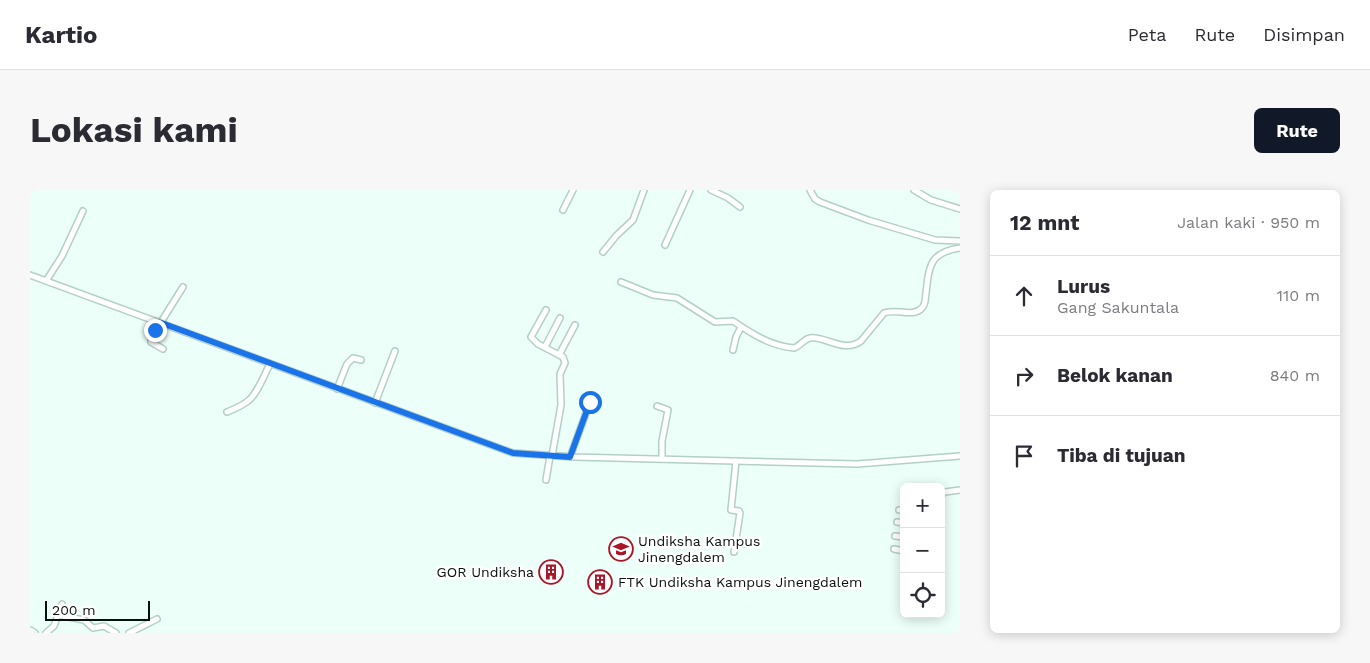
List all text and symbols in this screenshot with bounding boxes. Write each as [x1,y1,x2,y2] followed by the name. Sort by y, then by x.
[25,21,97,49] text: Kartio
[1128,24,1166,45] text: Peta
[1194,24,1235,45] text: Rute
[1263,24,1345,45] text: Disimpan
[1254,108,1340,153] button: Rute
[30,109,238,151] text: Lokasi kami
[1010,210,1079,235] text: 12 mnt
[1177,213,1320,232] text: Jalan kaki · 950 m
[1057,275,1110,298] text: Lurus
[1010,282,1038,310] icon: ahead
[1277,286,1320,305] text: 110 m
[1057,298,1179,317] text: Gang Sakuntala
[144,319,167,342] route end
[1010,362,1038,390] icon: right
[1057,364,1173,387] text: Belok kanan
[1270,366,1320,385] text: 840 m
[579,391,602,414] route start
[1010,442,1038,470] icon: arrive
[1057,444,1186,467] text: Tiba di tujuan
[900,483,945,618] map controls
[900,483,945,528] button: +
[900,528,945,573] button: −
[638,533,760,565] place label: Undiksha Kampus Jinengdalem
[608,536,634,562] school or university icon: Undiksha Kampus Jinengdalem
[538,559,564,585] building icon: GOR Undiksha
[437,564,534,580] place label: GOR Undiksha
[587,569,613,595] building icon: FTK Undiksha Kampus Jinengdalem
[900,573,945,618] button: locate
[618,574,862,590] place label: FTK Undiksha Kampus Jinengdalem
[45,598,150,621] scale bar
[52,602,96,618] text: 200 m

